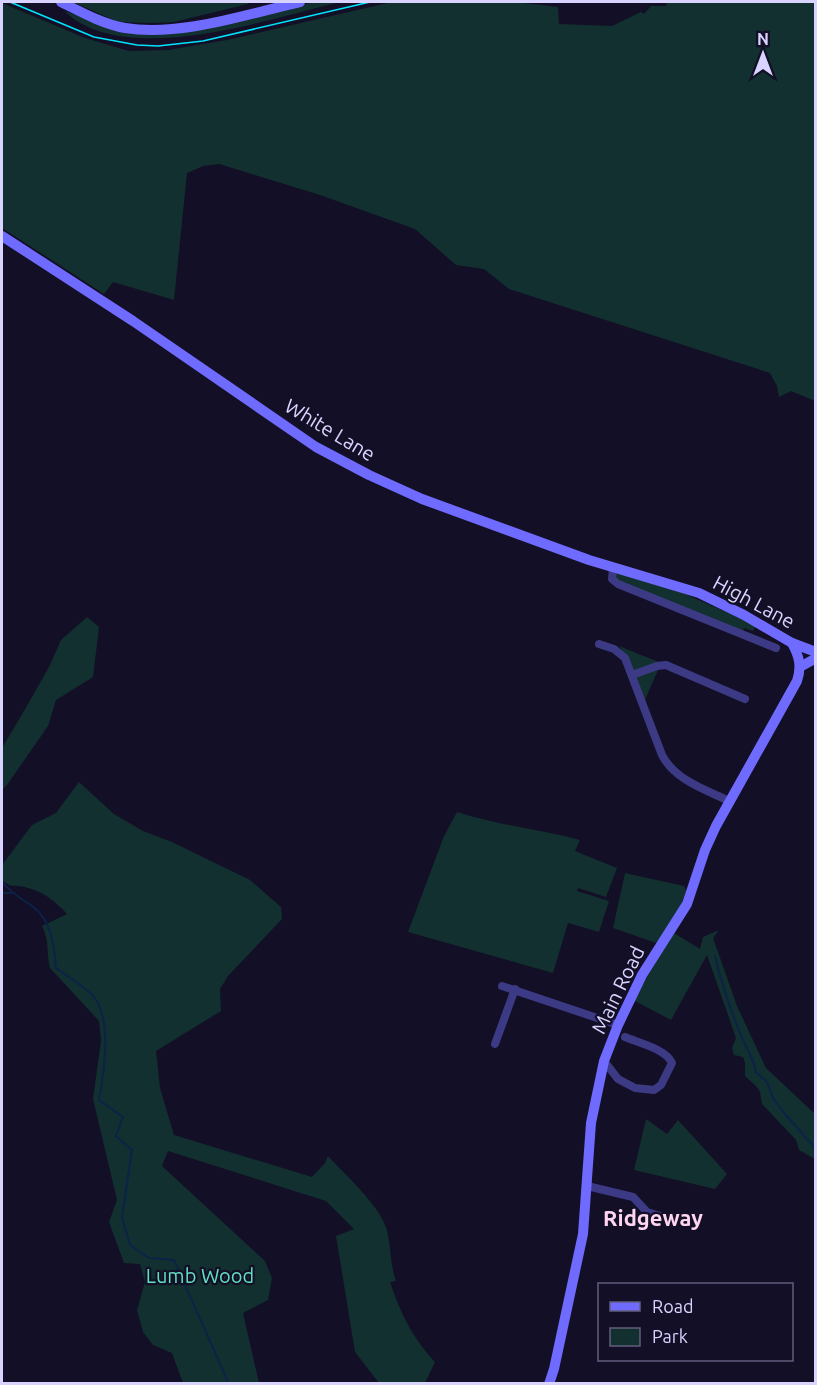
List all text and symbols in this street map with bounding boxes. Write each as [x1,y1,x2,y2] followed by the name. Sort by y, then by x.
[733,24,793,84] north arrow
[757,30,769,48] text: N
[281,394,380,465] street label: White Lane
[709,570,799,633] street label: High Lane
[586,942,649,1037] street label: Main Road
[603,1205,703,1230] district label: Ridgeway
[146,1264,254,1287] park label: Lumb Wood
[598,1283,793,1361] legend
[652,1296,694,1316] text: Road
[652,1326,688,1346] text: Park

